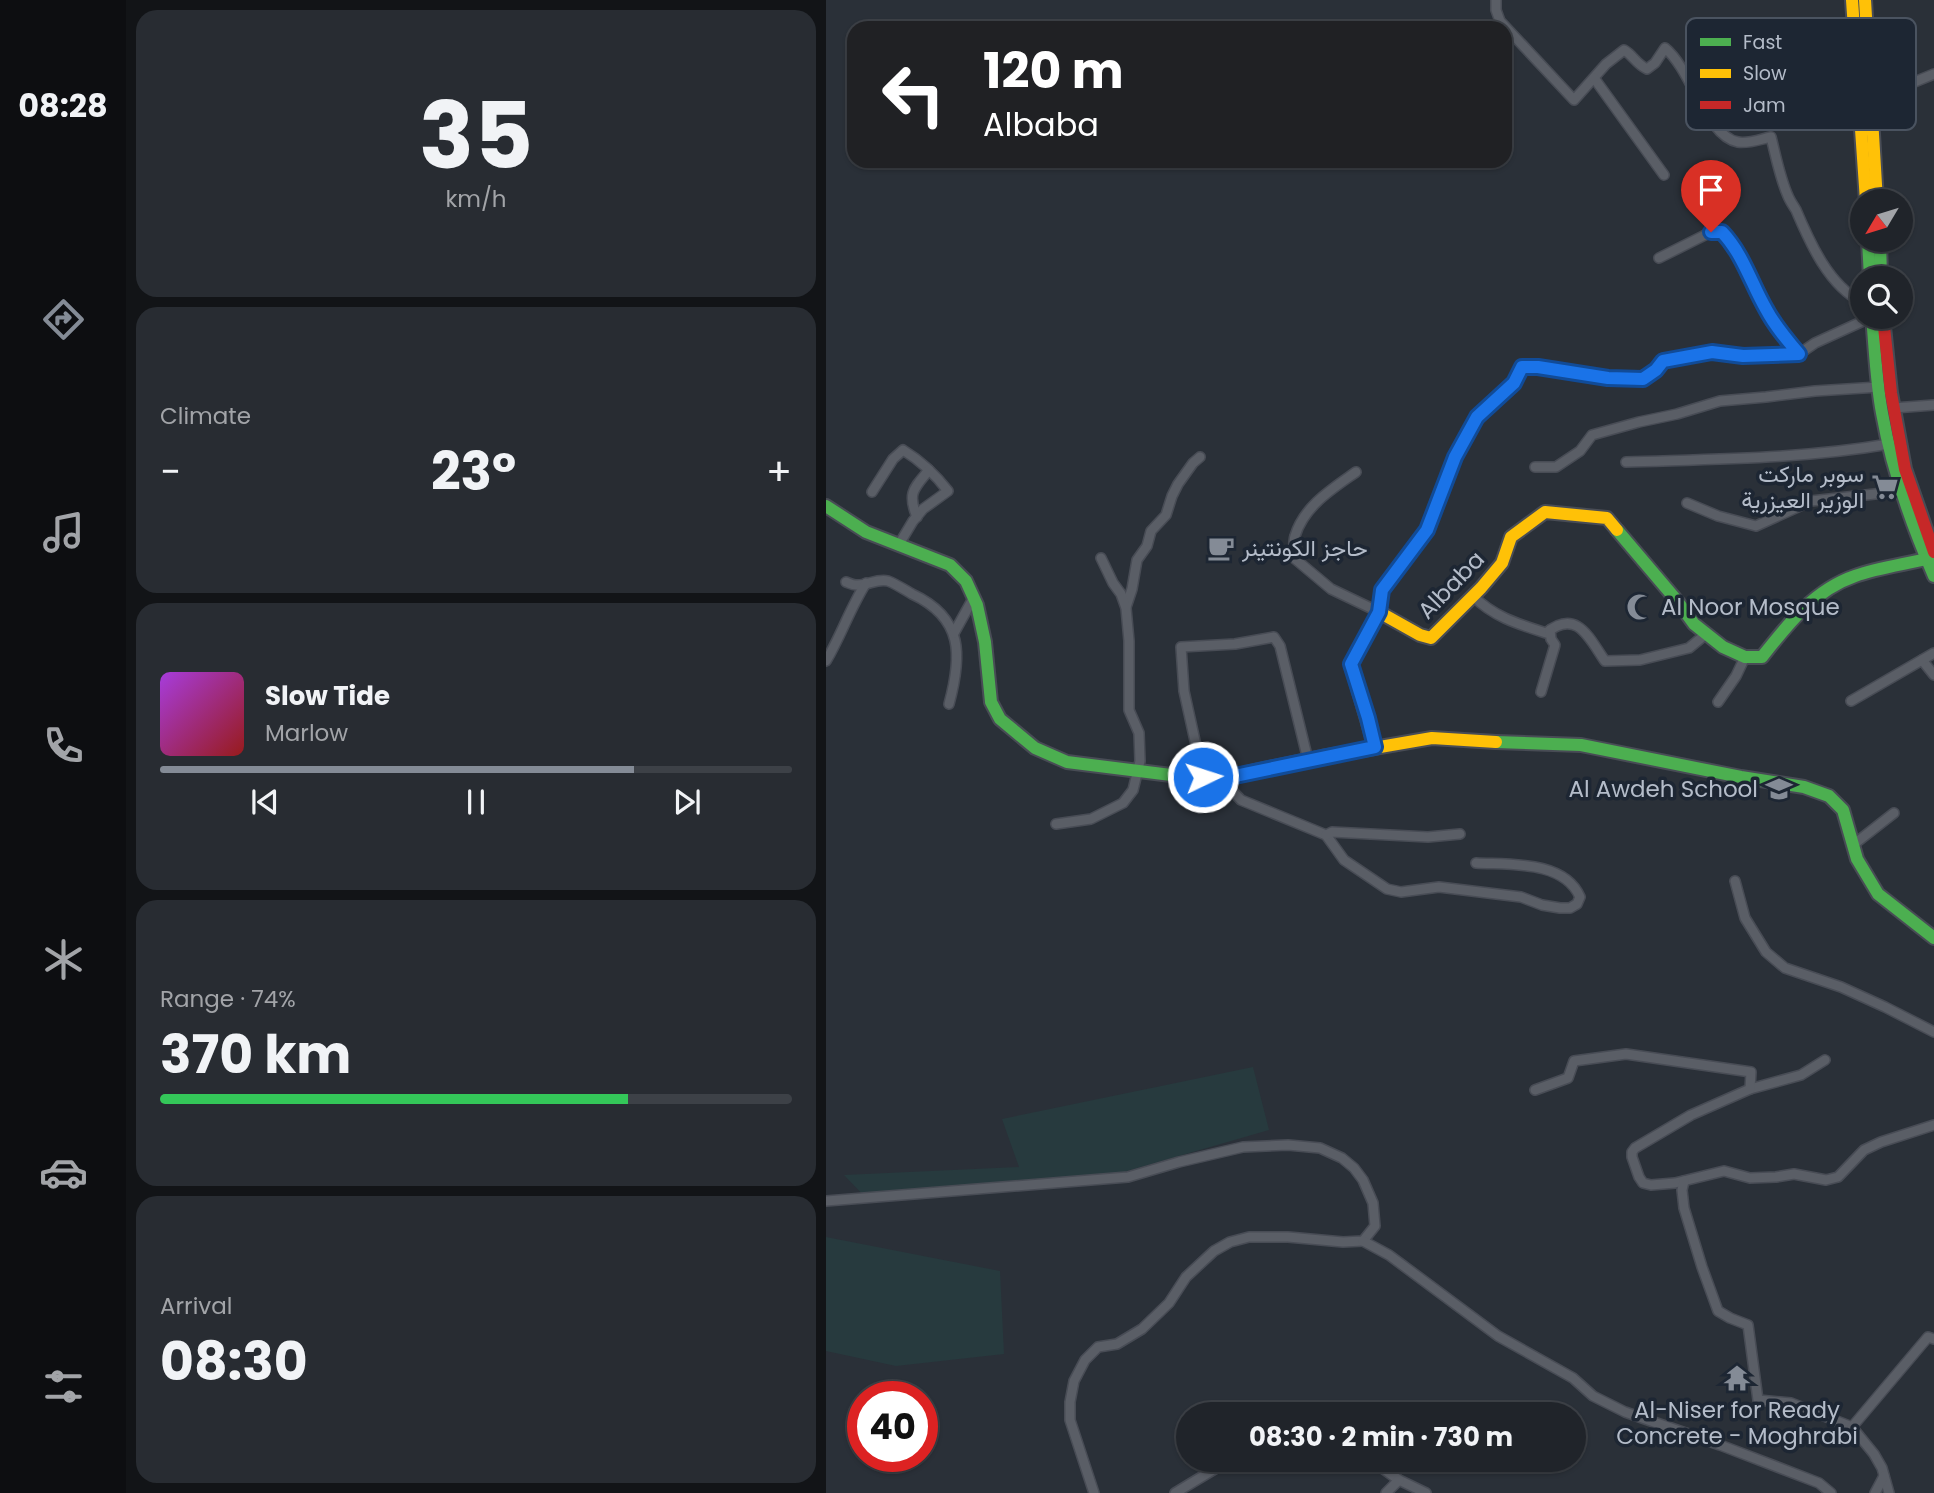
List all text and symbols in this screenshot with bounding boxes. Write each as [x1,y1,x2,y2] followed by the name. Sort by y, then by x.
[1686,18,1916,130] legend
[1743,29,1782,56] text: Fast
[983,37,1124,105] text: 120 m
[868,49,959,140] icon: left
[1743,60,1787,87] text: Slow
[419,72,533,200] text: 35
[18,83,108,128] text: 08:28
[1743,92,1785,119] text: Jam
[983,102,1099,147] text: Albaba
[1681,160,1741,232] pin
[1692,171,1730,209] icon: arrive
[445,183,507,215] text: km/h
[1850,189,1913,252] north arrow
[1850,189,1913,329] map controls
[1850,266,1913,329] button: search
[39,295,88,344] icon: directions
[160,400,251,432] text: Climate
[431,435,516,508] text: 23°
[160,445,181,498] text: −
[766,445,792,498] text: +
[1741,458,1864,516] place label: سوبر ماركت الوزير العيزرية
[1870,472,1900,502] supermarket icon: سوبر ماركت الوزير العيزرية
[39,508,88,557] icon: music
[1241,532,1368,564] place label: حاجز الكونتينر
[1206,533,1236,563] cafe icon: حاجز الكونتينر
[1411,544,1491,626] street label: Albaba
[1661,591,1840,623] place label: Al Noor Mosque
[1625,592,1655,622] mosque icon: Al Noor Mosque
[265,678,390,714] text: Slow Tide
[265,717,348,749] text: Marlow
[39,721,88,770] icon: phone
[1166,740,1240,814] position arrow
[1568,773,1758,805] place label: Al Awdeh School
[1764,774,1794,804] school or university icon: Al Awdeh School
[246,783,284,821] icon: previous
[457,783,495,821] icon: pause
[668,783,706,821] icon: next
[39,935,88,984] icon: climate
[160,983,296,1015] text: Range · 74%
[160,1018,351,1091] text: 370 km
[39,1148,88,1197] icon: car
[160,1290,232,1322] text: Arrival
[160,1325,308,1398] text: 08:30
[39,1362,88,1411] icon: filters
[1722,1363,1752,1393] temple icon: Al-Niser for Ready Concrete - Moghrabi
[847,1381,938,1472] speed limit sign: 40
[1616,1394,1858,1452] place label: Al-Niser for Ready Concrete - Moghrabi
[1249,1419,1513,1455] text: 08:30 · 2 min · 730 m

